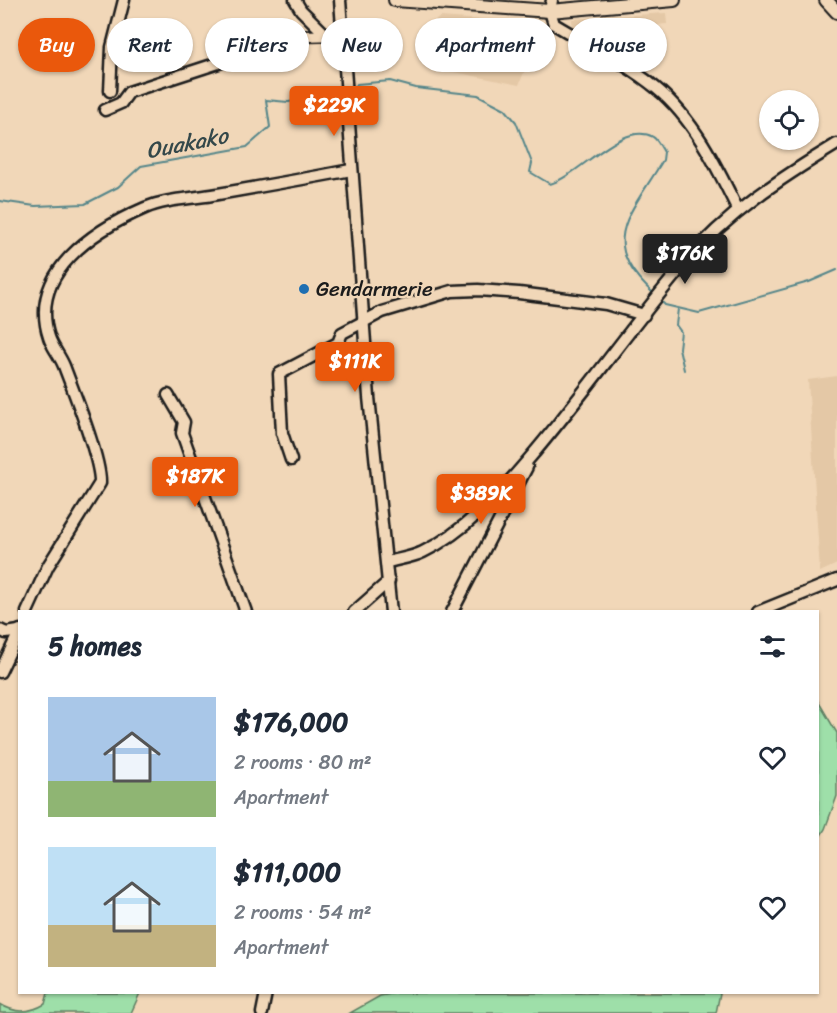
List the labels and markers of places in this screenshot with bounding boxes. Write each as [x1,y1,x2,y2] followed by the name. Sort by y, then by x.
[292,86,376,137] pin: $229K
[643,234,727,285] pin: $176K
[316,270,433,308] place label: Gendarmerie
[297,282,311,296] marker: Gendarmerie
[313,342,397,393] pin: $111K
[153,457,237,508] pin: $187K
[439,474,523,525] pin: $389K

